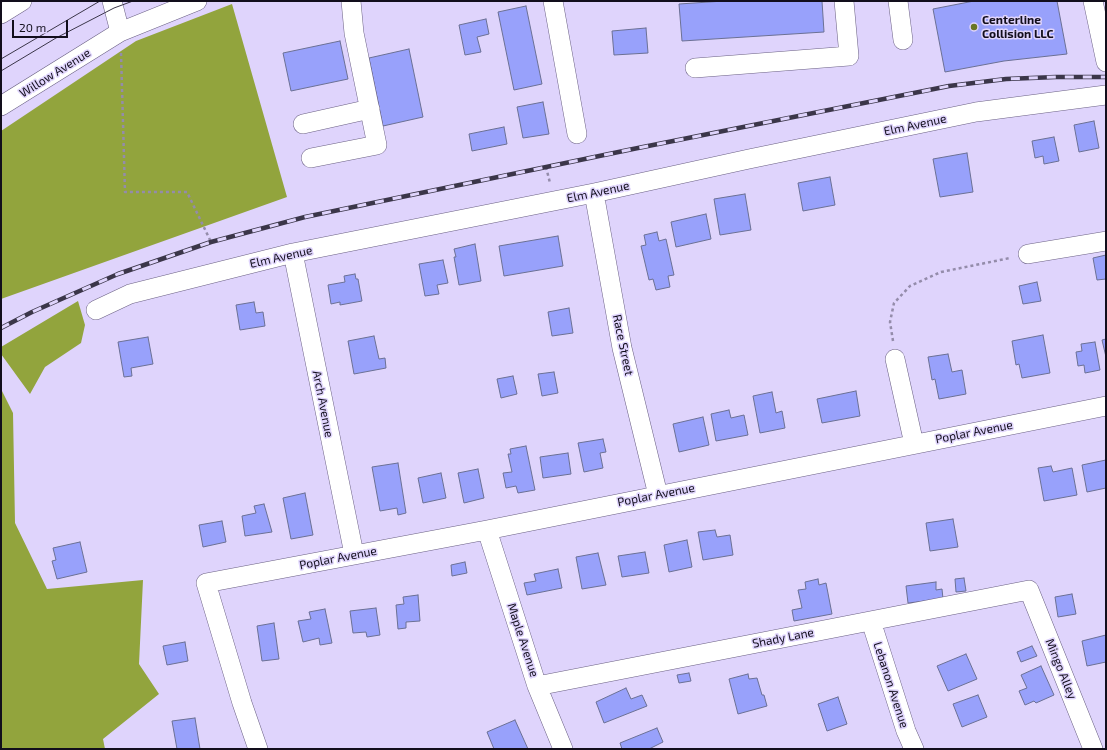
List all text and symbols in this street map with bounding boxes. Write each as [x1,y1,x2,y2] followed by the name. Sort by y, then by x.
[14,12,70,38] scale bar
[982,13,1054,41] place label: Centerline Collision LLC
[19,20,46,34] text: 20 m
[969,22,979,32] marker: Centerline Collision LLC
[17,45,93,101] street label: Willow Avenue
[882,111,948,139] street label: Elm Avenue
[565,178,631,206] street label: Elm Avenue
[248,243,314,271] street label: Elm Avenue
[609,313,637,377] street label: Race Street
[309,369,337,439] street label: Arch Avenue
[934,417,1014,447] street label: Poplar Avenue
[616,480,696,510] street label: Poplar Avenue
[298,543,378,573] street label: Poplar Avenue
[504,601,542,679] street label: Maple Avenue
[751,625,815,651] street label: Shady Lane
[1042,637,1080,701] street label: Mingo Alley
[870,640,912,730] street label: Lebanon Avenue

